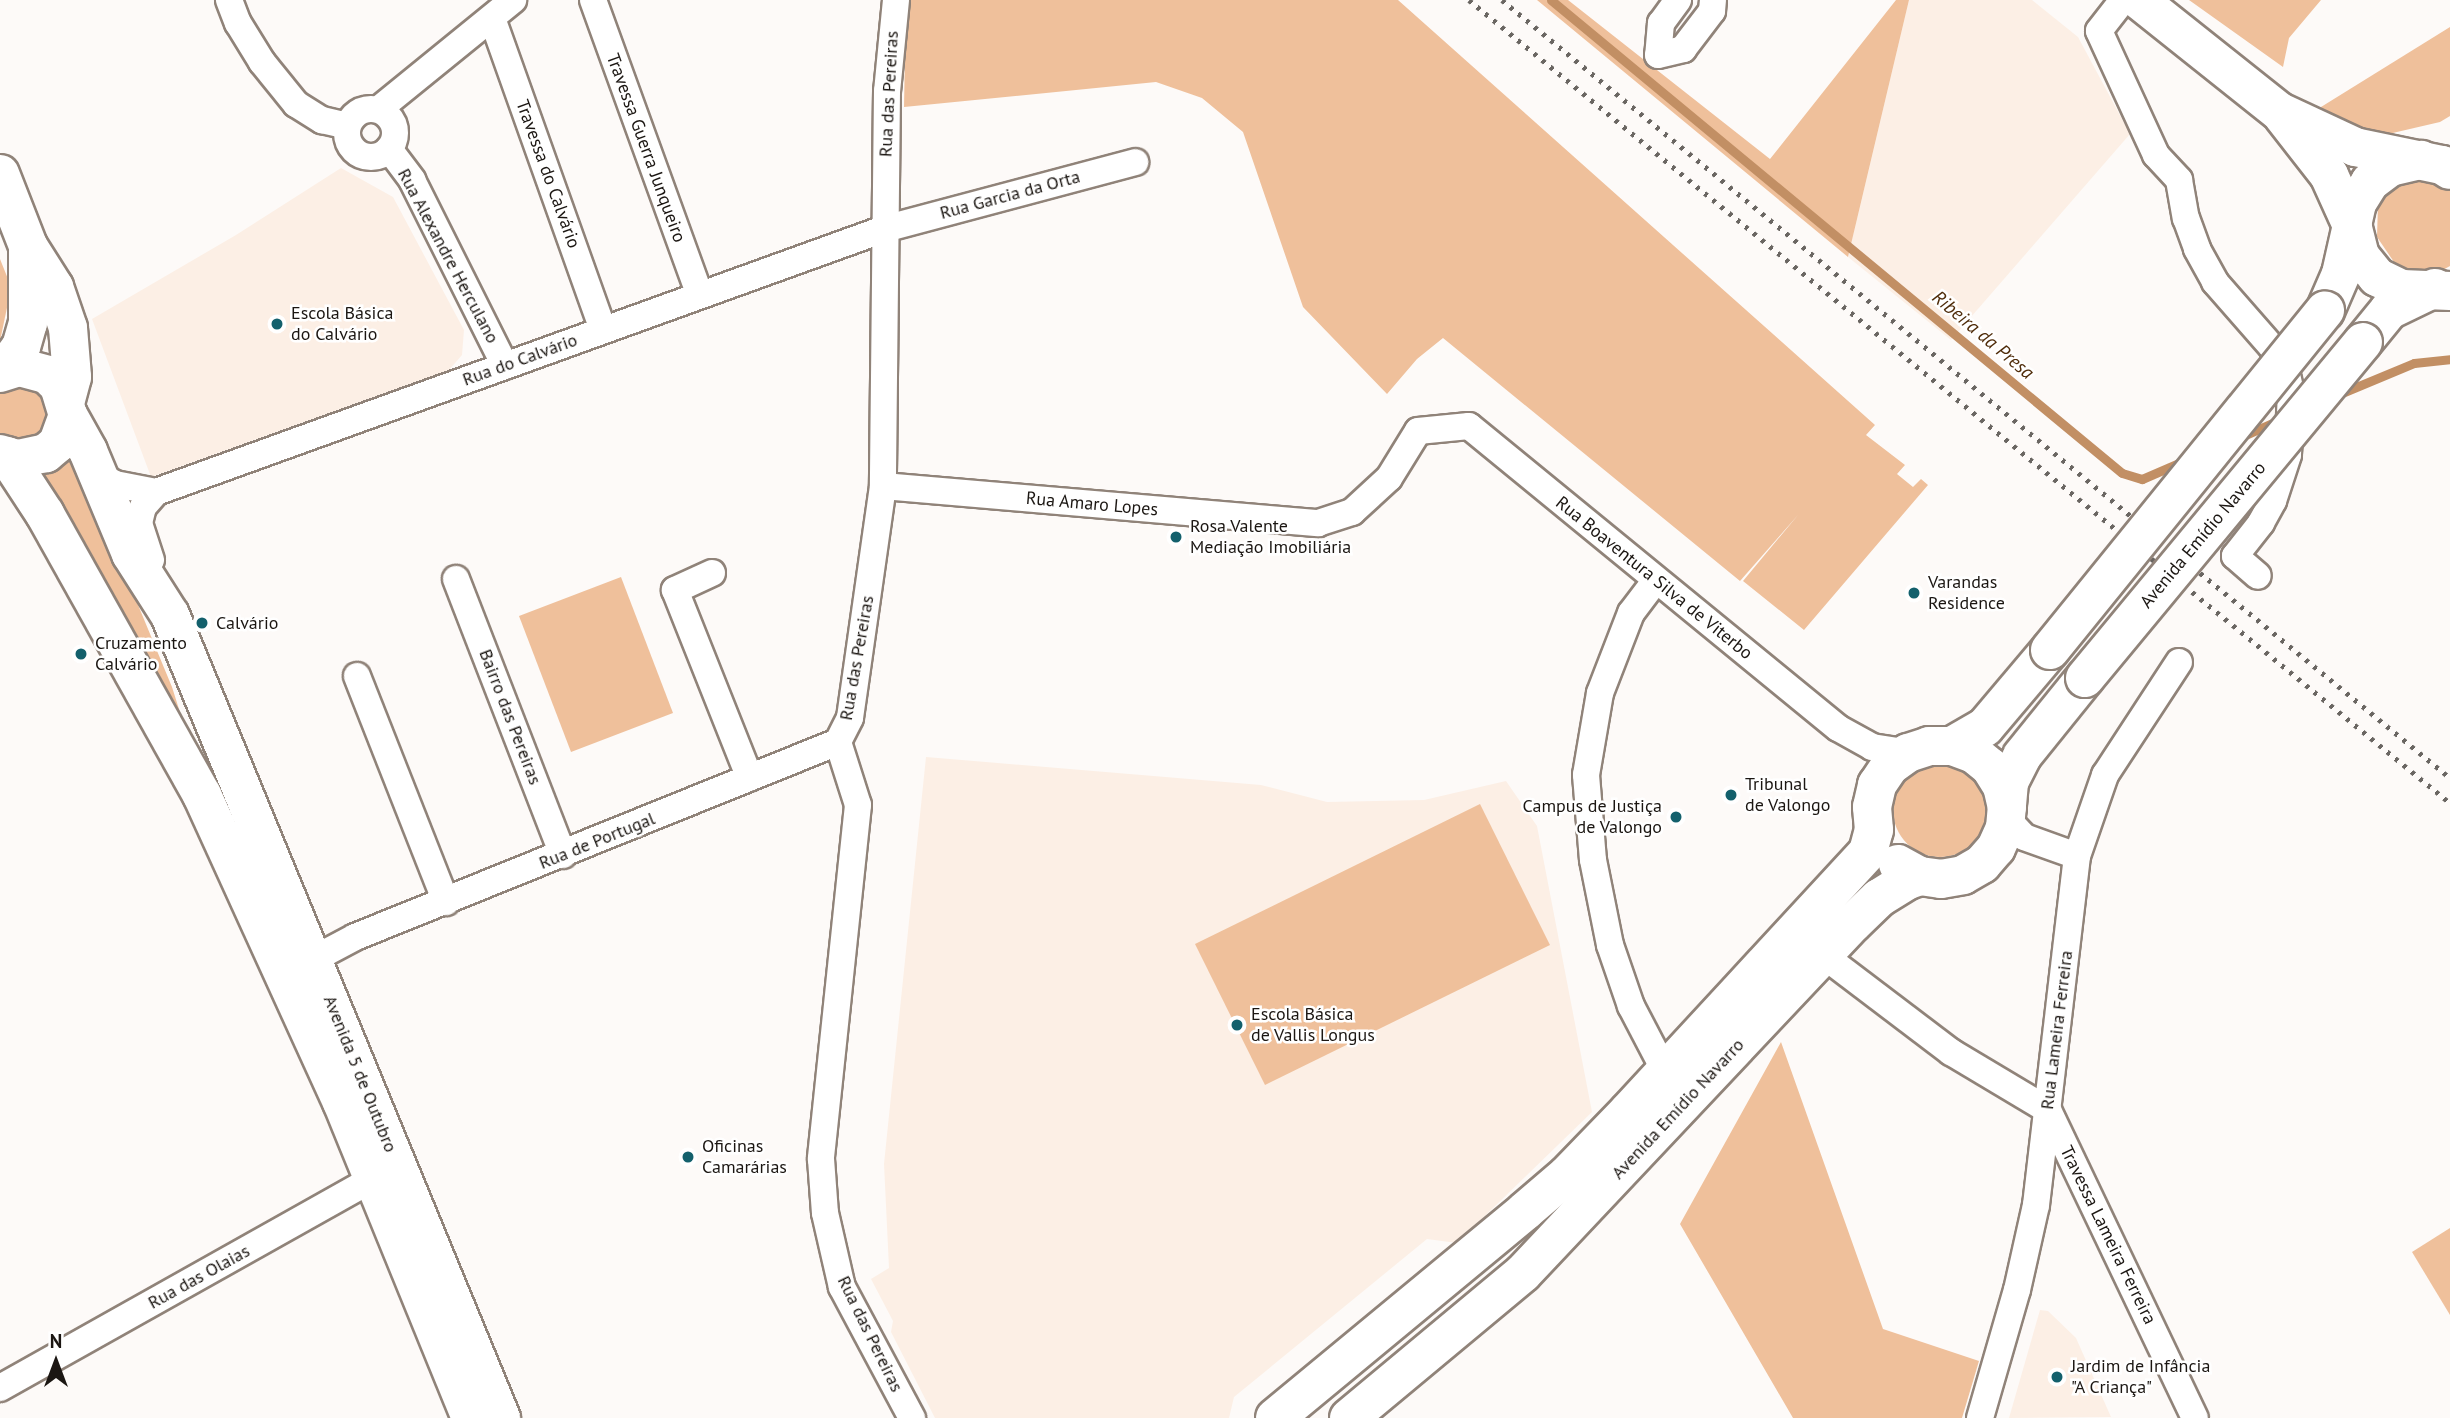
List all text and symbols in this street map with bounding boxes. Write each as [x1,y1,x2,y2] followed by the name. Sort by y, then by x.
[875,30,903,158] street label: Rua das Pereiras
[602,51,690,245] street label: Travessa Guerra Junqueiro
[511,97,585,251] street label: Travessa do Calvário
[393,165,503,347] street label: Rua Alexandre Herculano
[938,166,1082,224] street label: Rua Garcia da Orta
[1928,286,2038,384] water label: Ribeira da Presa
[291,303,393,346] place label: Escola Básica do Calvário
[269,316,285,332] marker: Escola Básica do Calvário
[460,329,580,391] street label: Rua do Calvário
[2136,458,2270,612] street label: Avenida Emídio Navarro
[1025,487,1159,521] street label: Rua Amaro Lopes
[1551,492,1757,664] street label: Rua Boaventura Silva de Viterbo
[1190,516,1351,558] place label: Rosa Valente Mediação Imobiliária
[1168,529,1184,545] marker: Rosa Valente Mediação Imobiliária
[1928,572,2005,614] place label: Varandas Residence
[1906,585,1922,601] marker: Varandas Residence
[835,594,879,722] street label: Rua das Pereiras
[216,612,278,634] place label: Calvário
[194,615,210,631] marker: Calvário
[95,633,187,676] place label: Cruzamento Calvário
[73,646,89,662] marker: Cruzamento Calvário
[474,646,546,788] street label: Bairro das Pereiras
[1745,774,1831,816] place label: Tribunal de Valongo
[1723,787,1739,803] marker: Tribunal de Valongo
[1523,796,1662,838] place label: Campus de Justiça de Valongo
[536,808,658,874] street label: Rua de Portugal
[1668,809,1684,825] marker: Campus de Justiça de Valongo
[2037,949,2077,1111] street label: Rua Lameira Ferreira
[319,992,401,1156] street label: Avenida 5 de Outubro
[1251,1004,1375,1046] place label: Escola Básica de Vallis Longus
[1229,1017,1245,1033] marker: Escola Básica de Vallis Longus
[1607,1034,1749,1184] street label: Avenida Emídio Navarro
[702,1136,787,1178] place label: Oficinas Camarárias
[2055,1142,2161,1328] street label: Travessa Lameira Ferreira
[680,1149,696,1165] marker: Oficinas Camarárias
[144,1240,254,1314] street label: Rua das Olaias
[833,1273,907,1395] street label: Rua das Pereiras
[21,1327,91,1397] north arrow
[50,1329,62,1353] text: N
[2071,1356,2210,1398] place label: Jardim de Infância "A Criança"
[2049,1369,2065,1385] marker: Jardim de Infância "A Criança"

